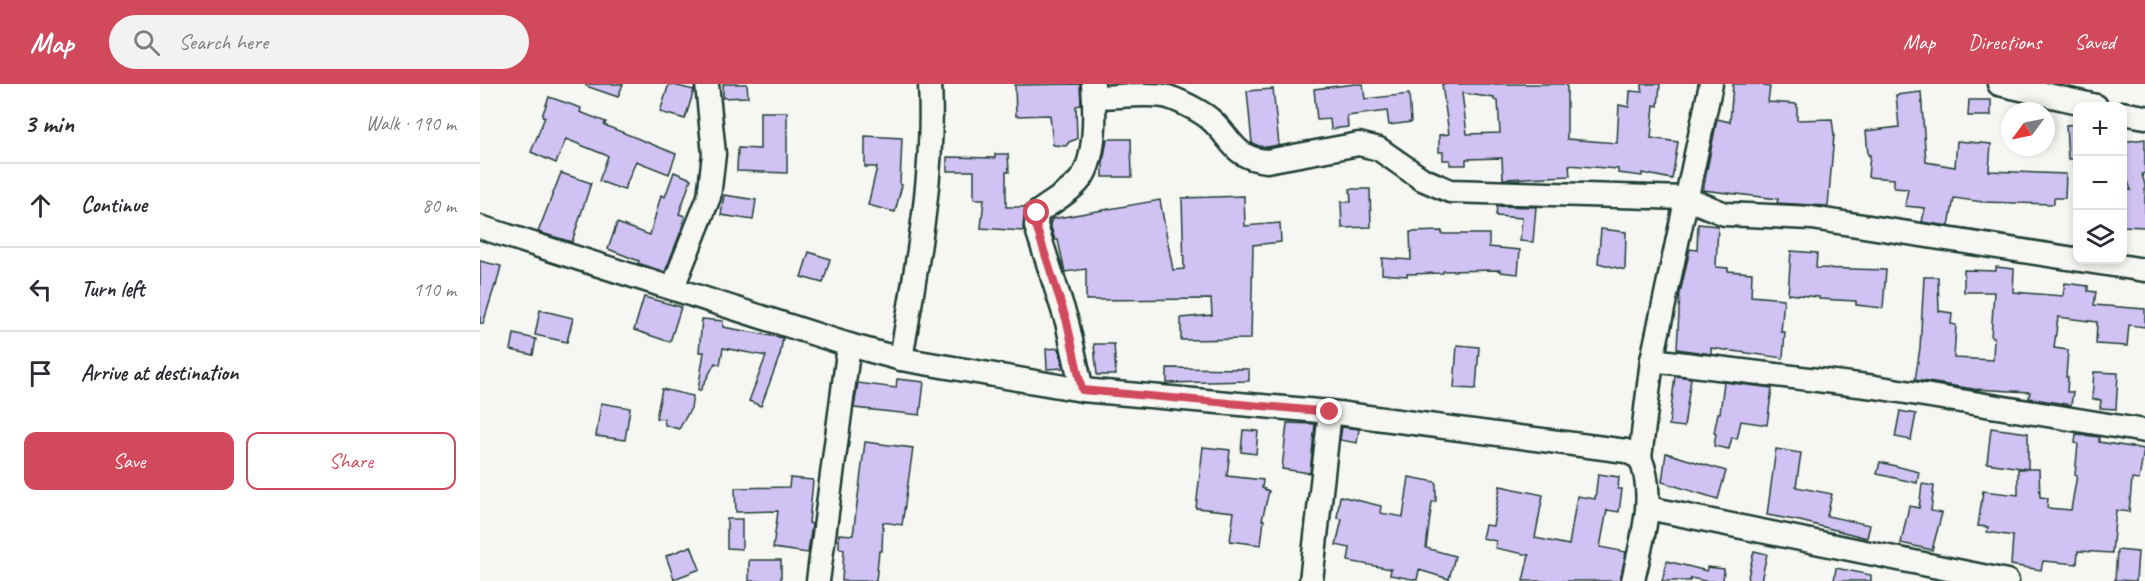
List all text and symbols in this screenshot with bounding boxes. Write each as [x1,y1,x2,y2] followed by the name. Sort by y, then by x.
[109,15,529,69] search box
[30,25,73,60] text: Map
[130,26,163,59] icon: search
[178,28,268,56] text: Search here
[1903,29,1935,55] text: Map
[1968,29,2041,55] text: Directions
[2074,29,2115,55] text: Saved
[2001,102,2055,156] north arrow
[2073,102,2127,264] map controls
[2073,102,2127,156] button: +
[24,107,74,140] text: 3 min
[366,111,456,136] text: Walk · 190 m
[2073,156,2127,210] button: −
[24,189,57,222] icon: ahead
[81,191,147,219] text: Continue
[422,193,456,218] text: 80 m
[1023,199,1049,225] route start
[2073,210,2127,264] button: layers
[24,273,57,306] icon: left
[81,275,145,303] text: Turn left
[413,277,456,302] text: 110 m
[24,357,57,390] icon: arrive
[81,359,238,387] text: Arrive at destination
[1316,398,1342,424] route end
[24,432,234,490] button: Save
[246,432,456,490] button: Share

